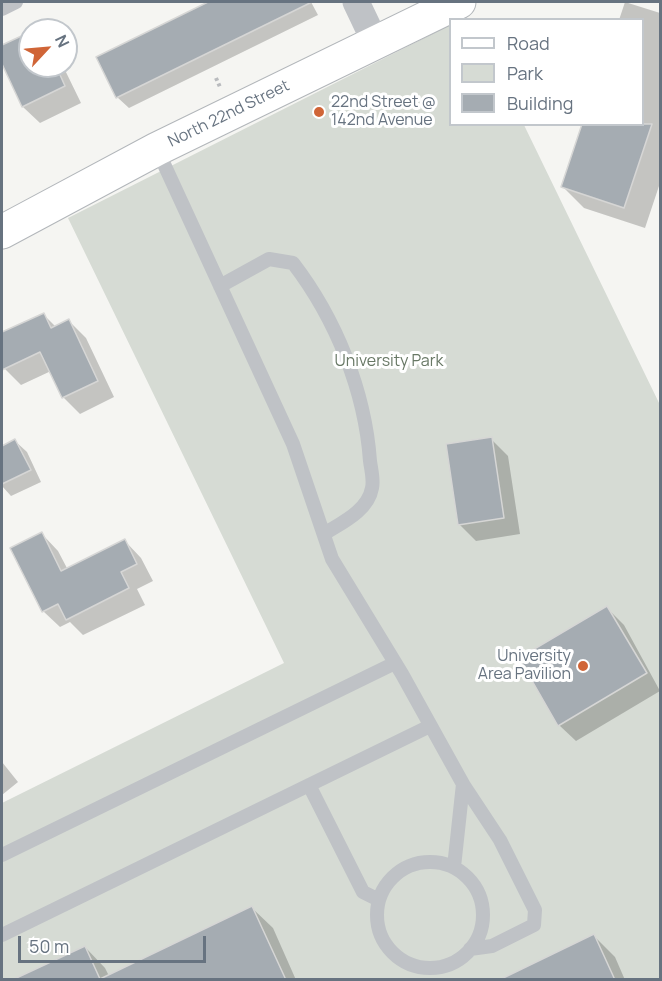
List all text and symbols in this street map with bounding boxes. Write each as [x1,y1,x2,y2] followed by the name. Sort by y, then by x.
[18,18,78,78] north arrow
[449,18,644,126] legend
[50,31,75,51] text: N
[507,31,550,55] text: Road
[507,61,543,85] text: Park
[165,76,293,152] street label: North 22nd Street
[507,91,573,115] text: Building
[331,93,436,131] place label: 22nd Street @ 142nd Avenue
[312,105,326,119] marker: 22nd Street @ 142nd Avenue
[335,352,443,372] park label: University Park
[478,647,571,685] place label: University Area Pavilion
[576,659,590,673] marker: University Area Pavilion
[21,924,208,962] scale bar
[29,934,69,958] text: 50 m

